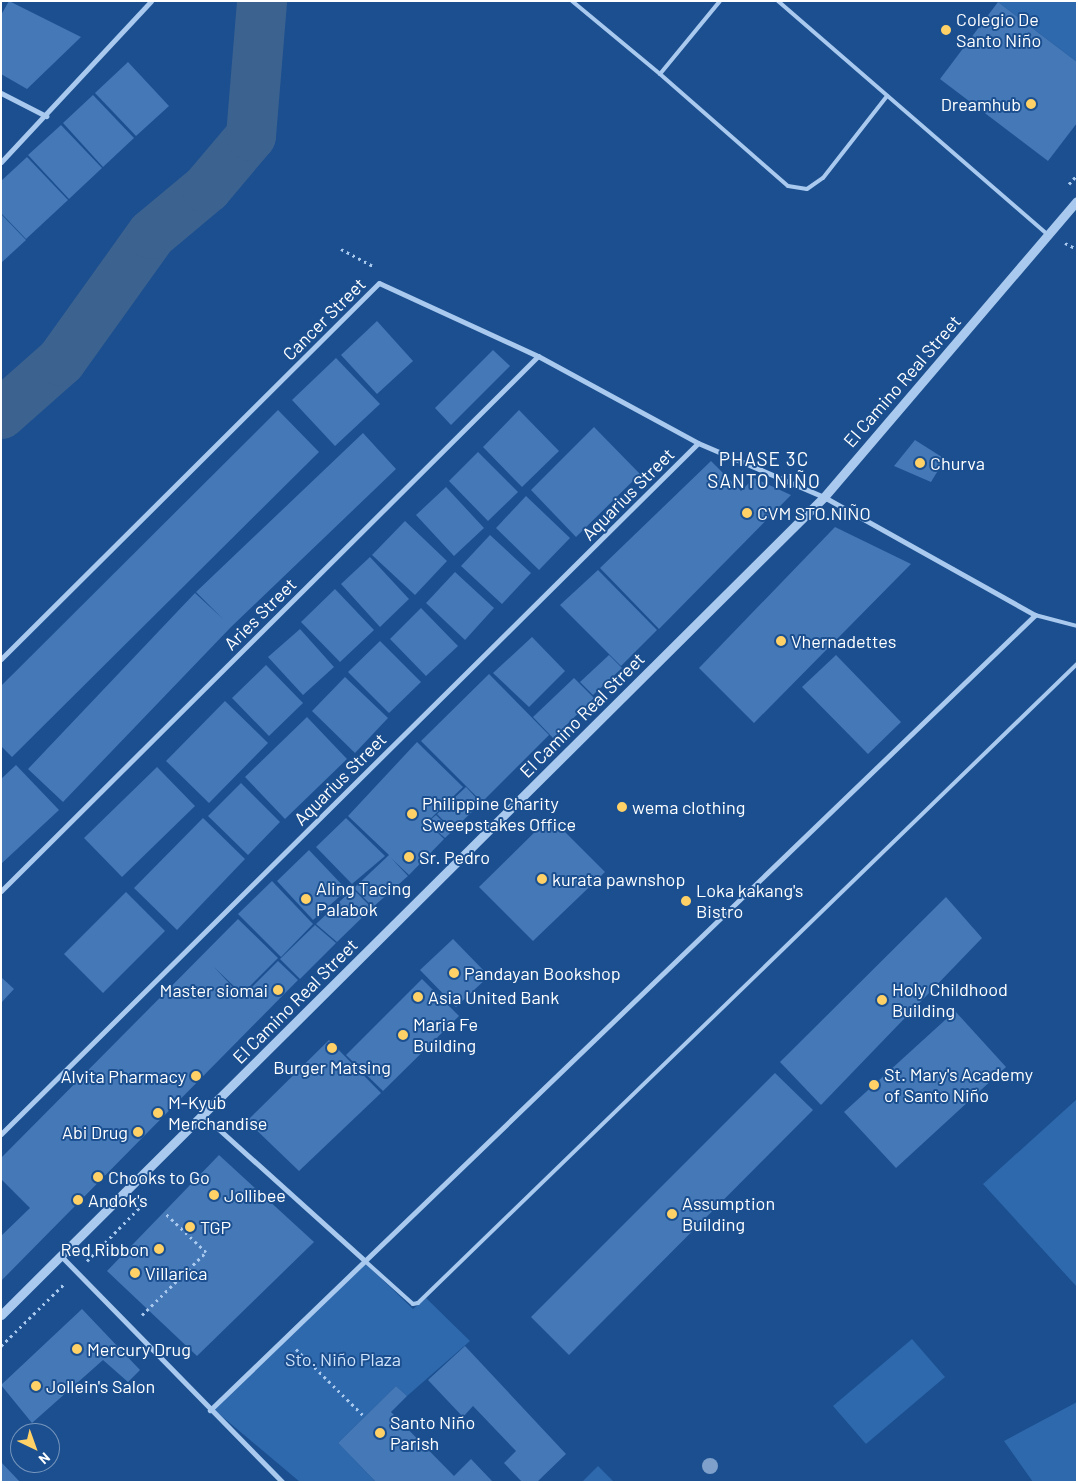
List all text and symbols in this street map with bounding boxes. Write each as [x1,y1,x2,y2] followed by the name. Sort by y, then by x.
[956,9,1041,52] place label: Colegio De Santo Niño
[940,24,952,36] marker: Colegio De Santo Niño
[941,93,1021,115] place label: Dreamhub
[1025,98,1037,110] marker: Dreamhub
[278,273,370,365] street label: Cancer Street
[839,311,965,451] street label: El Camino Real Street
[577,443,679,545] street label: Aquarius Street
[706,448,822,492] district label: PHASE 3C SANTO NIÑO
[930,452,985,474] place label: Churva
[914,457,926,469] marker: Churva
[757,502,871,524] place label: CVM STO.NIÑO
[741,507,753,519] marker: CVM STO.NIÑO
[220,574,300,654] street label: Aries Street
[791,630,896,652] place label: Vhernadettes
[775,635,787,647] marker: Vhernadettes
[515,648,649,782] street label: El Camino Real Street
[289,728,391,830] street label: Aquarius Street
[422,793,576,836] place label: Philippine Charity Sweepstakes Office
[632,796,745,818] place label: wema clothing
[616,801,628,813] marker: wema clothing
[406,808,418,820] marker: Philippine Charity Sweepstakes Office
[419,846,490,868] place label: Sr. Pedro
[403,851,415,863] marker: Sr. Pedro
[552,868,685,890] place label: kurata pawnshop
[536,873,548,885] marker: kurata pawnshop
[316,878,411,921] place label: Aling Tacing Palabok
[696,880,803,922] place label: Loka kakang's Bistro
[300,893,312,905] marker: Aling Tacing Palabok
[680,895,692,907] marker: Loka kakang's Bistro
[228,934,362,1068] street label: El Camino Real Street
[464,962,621,984] place label: Pandayan Bookshop
[448,967,460,979] marker: Pandayan Bookshop
[160,979,268,1001] place label: Master siomai
[892,979,1008,1022] place label: Holy Childhood Building
[272,984,284,996] marker: Master siomai
[428,986,559,1008] place label: Asia United Bank
[412,991,424,1003] marker: Asia United Bank
[876,994,888,1006] marker: Holy Childhood Building
[413,1014,478,1056] place label: Maria Fe Building
[397,1029,409,1041] marker: Maria Fe Building
[326,1042,338,1054] marker: Burger Matsing
[273,1056,391,1078] place label: Burger Matsing
[884,1064,1033,1106] place label: St. Mary's Academy of Santo Niño
[61,1065,186,1087] place label: Alvita Pharmacy
[190,1070,202,1082] marker: Alvita Pharmacy
[868,1079,880,1091] marker: St. Mary's Academy of Santo Niño
[168,1092,267,1134] place label: M-Kyub Merchandise
[152,1107,164,1119] marker: M-Kyub Merchandise
[62,1121,128,1143] place label: Abi Drug
[132,1126,144,1138] marker: Abi Drug
[108,1166,210,1188] place label: Chooks to Go
[92,1171,104,1183] marker: Chooks to Go
[224,1184,286,1206] place label: Jollibee
[88,1189,148,1211] place label: Andok's
[208,1189,220,1201] marker: Jollibee
[682,1193,775,1236] place label: Assumption Building
[72,1194,84,1206] marker: Andok's
[666,1208,678,1220] marker: Assumption Building
[200,1216,231,1238] place label: TGP
[184,1221,196,1233] marker: TGP
[60,1238,149,1260] place label: Red Ribbon
[153,1243,165,1255] marker: Red Ribbon
[145,1262,207,1284] place label: Villarica
[129,1267,141,1279] marker: Villarica
[87,1338,191,1360] place label: Mercury Drug
[71,1343,83,1355] marker: Mercury Drug
[285,1348,401,1370] park label: Sto. Niño Plaza
[46,1375,155,1397] place label: Jollein's Salon
[30,1380,42,1392] marker: Jollein's Salon
[390,1412,475,1455] place label: Santo Niño Parish
[10,1423,60,1473] north arrow
[374,1427,386,1439] marker: Santo Niño Parish
[36,1449,54,1468] text: N

